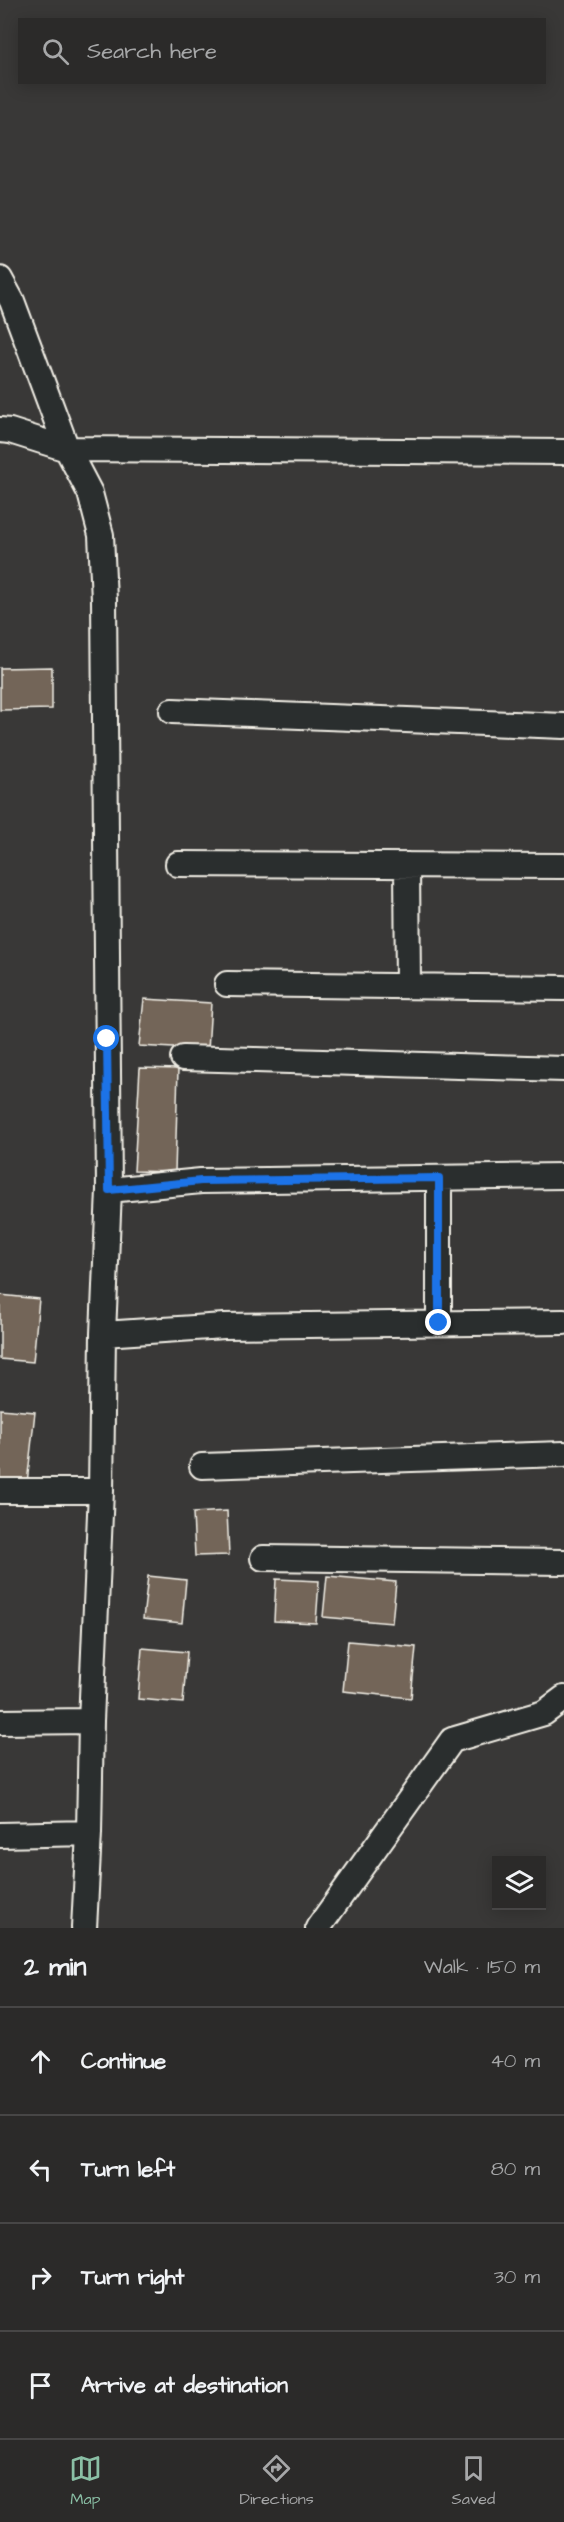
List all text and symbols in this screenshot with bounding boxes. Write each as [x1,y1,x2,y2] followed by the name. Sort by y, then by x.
[18,18,546,84] search box
[39,35,72,68] icon: search
[87,36,217,67] text: Search here
[93,1025,119,1051] route start
[425,1309,451,1335] route end
[492,1856,546,1910] map controls
[492,1856,546,1910] button: layers
[24,1949,86,1985] text: 2 min
[424,1953,540,1981] text: Walk · 150 m
[24,2045,57,2078] icon: ahead
[81,2046,166,2077] text: Continue
[490,2047,540,2075] text: 40 m
[24,2153,57,2186] icon: left
[81,2154,175,2185] text: Turn left
[491,2155,540,2183] text: 80 m
[24,2261,57,2294] icon: right
[81,2262,184,2293] text: Turn right
[494,2263,540,2291] text: 30 m
[24,2369,57,2402] icon: arrive
[81,2370,288,2401] text: Arrive at destination
[69,2452,102,2510] tab: Map
[240,2452,314,2510] tab: Directions
[452,2452,495,2510] tab: Saved

